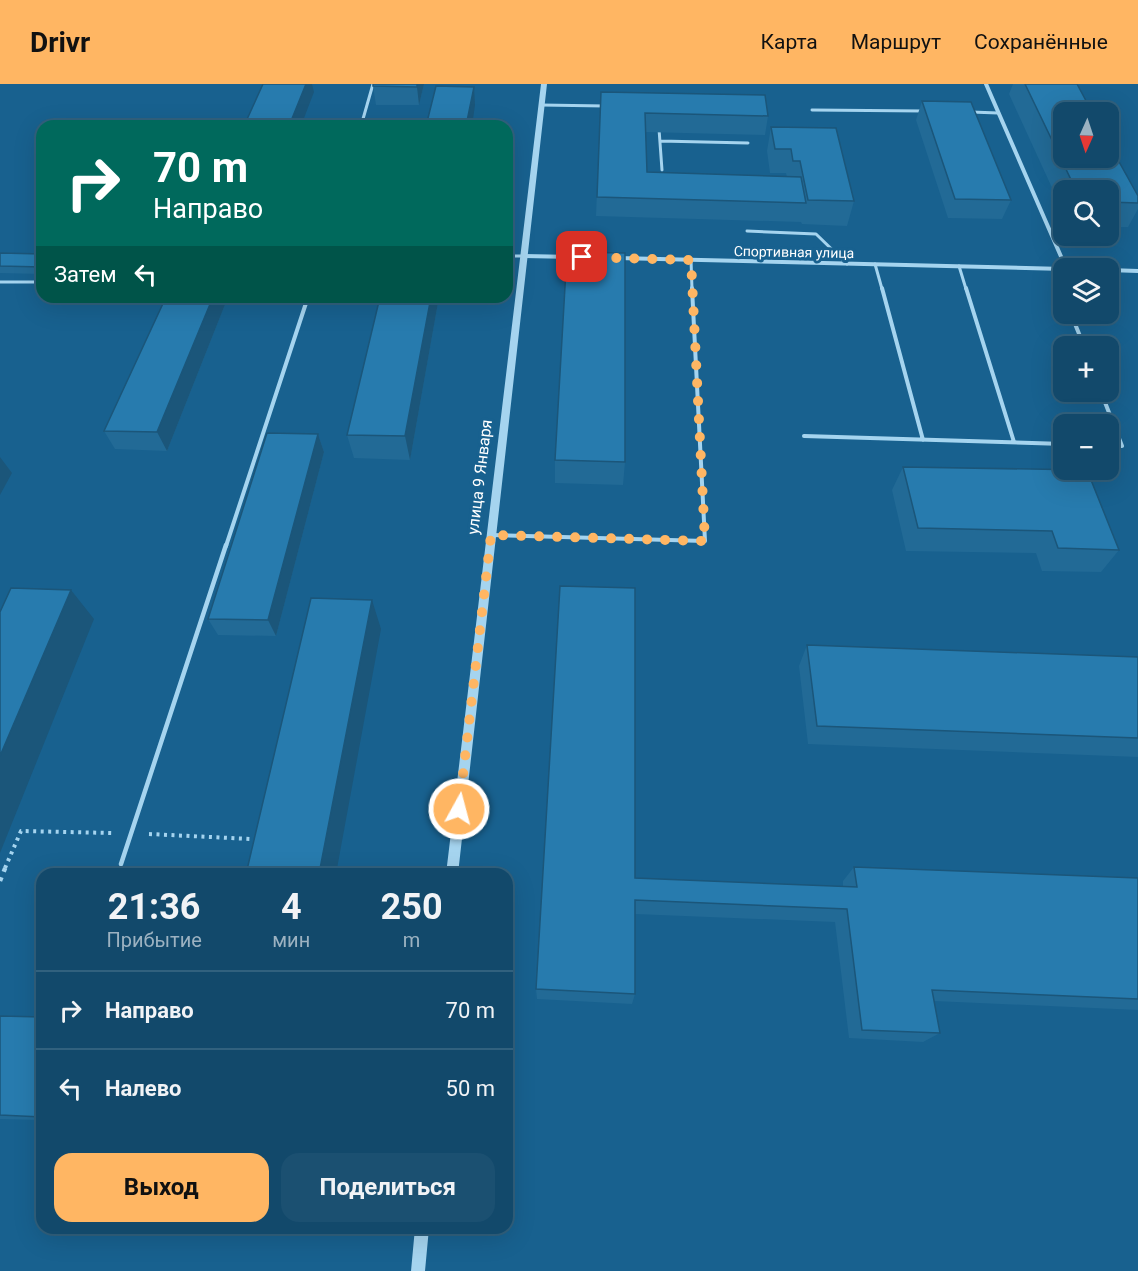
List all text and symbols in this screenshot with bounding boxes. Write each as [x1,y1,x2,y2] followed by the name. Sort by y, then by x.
[30,26,90,59] text: Drivr
[761,30,818,54] text: Карта
[851,30,941,54] text: Маршрут
[974,30,1108,54] text: Сохранённые
[1053,102,1119,168] north arrow
[1053,102,1119,480] map controls
[153,143,248,192] text: 70 m
[54,144,132,222] icon: right
[1053,180,1119,246] button: search
[153,193,263,225] text: Направо
[556,231,607,282] pin
[565,240,598,273] icon: arrive
[734,243,854,261] street label: Спортивная улица
[129,258,162,291] icon: left
[1053,258,1119,324] button: layers
[54,262,117,287] text: Затем
[1053,336,1119,402] button: +
[1053,414,1119,480] button: −
[463,418,496,536] street label: улица 9 Января
[427,777,491,841] position arrow
[108,886,201,928] text: 21:36
[281,886,302,928] text: 4
[381,886,443,928] text: 250
[106,928,202,952] text: Прибытие
[272,928,310,952] text: мин
[403,928,420,952] text: m
[54,994,87,1027] icon: right
[105,998,194,1023] text: Направо
[446,998,495,1023] text: 70 m
[54,1072,87,1105] icon: left
[105,1076,182,1101] text: Налево
[446,1076,495,1101] text: 50 m
[54,1153,269,1222] button: Выход
[281,1153,495,1222] button: Поделиться

